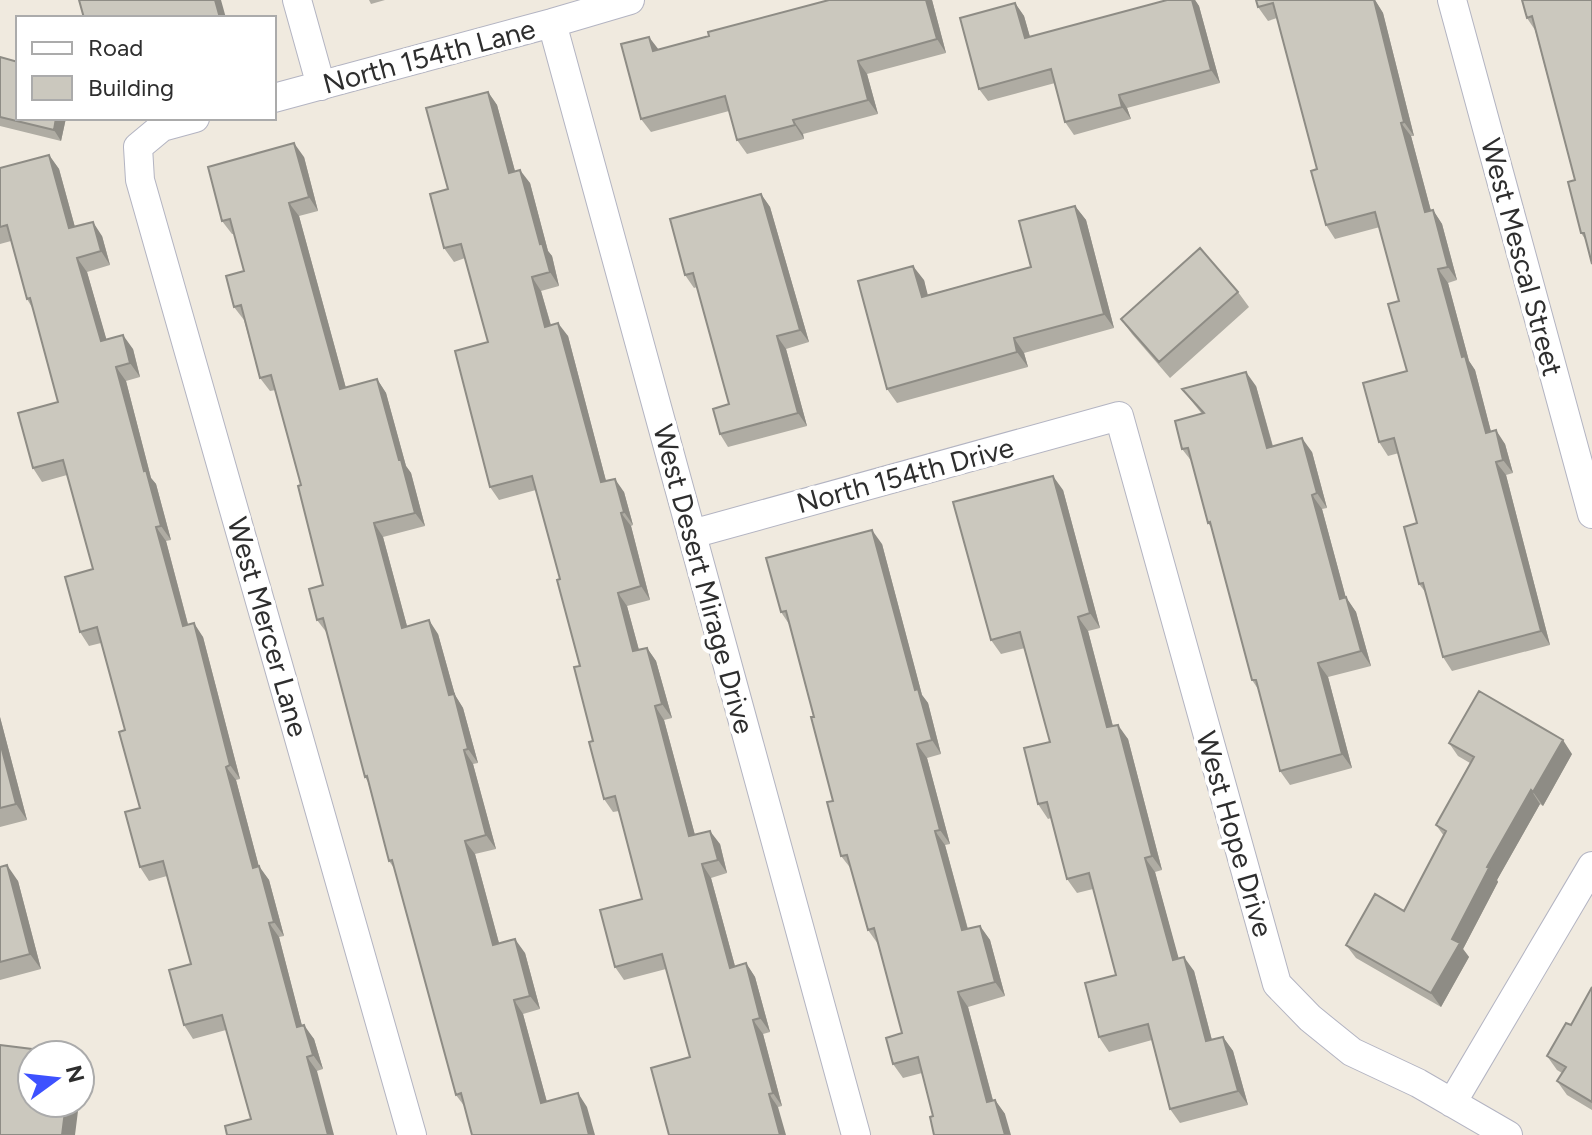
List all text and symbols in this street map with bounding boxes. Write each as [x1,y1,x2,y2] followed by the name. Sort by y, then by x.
[319,11,539,101] street label: North 154th Lane
[16,16,276,120] legend
[88,33,143,62] text: Road
[88,73,174,102] text: Building
[1474,135,1570,379] street label: West Mescal Street
[646,421,762,737] street label: West Desert Mirage Drive
[793,430,1017,520] street label: North 154th Drive
[220,513,316,741] street label: West Mercer Lane
[1189,727,1281,941] street label: West Hope Drive
[16,1039,96,1119] north arrow
[60,1062,90,1086] text: N

